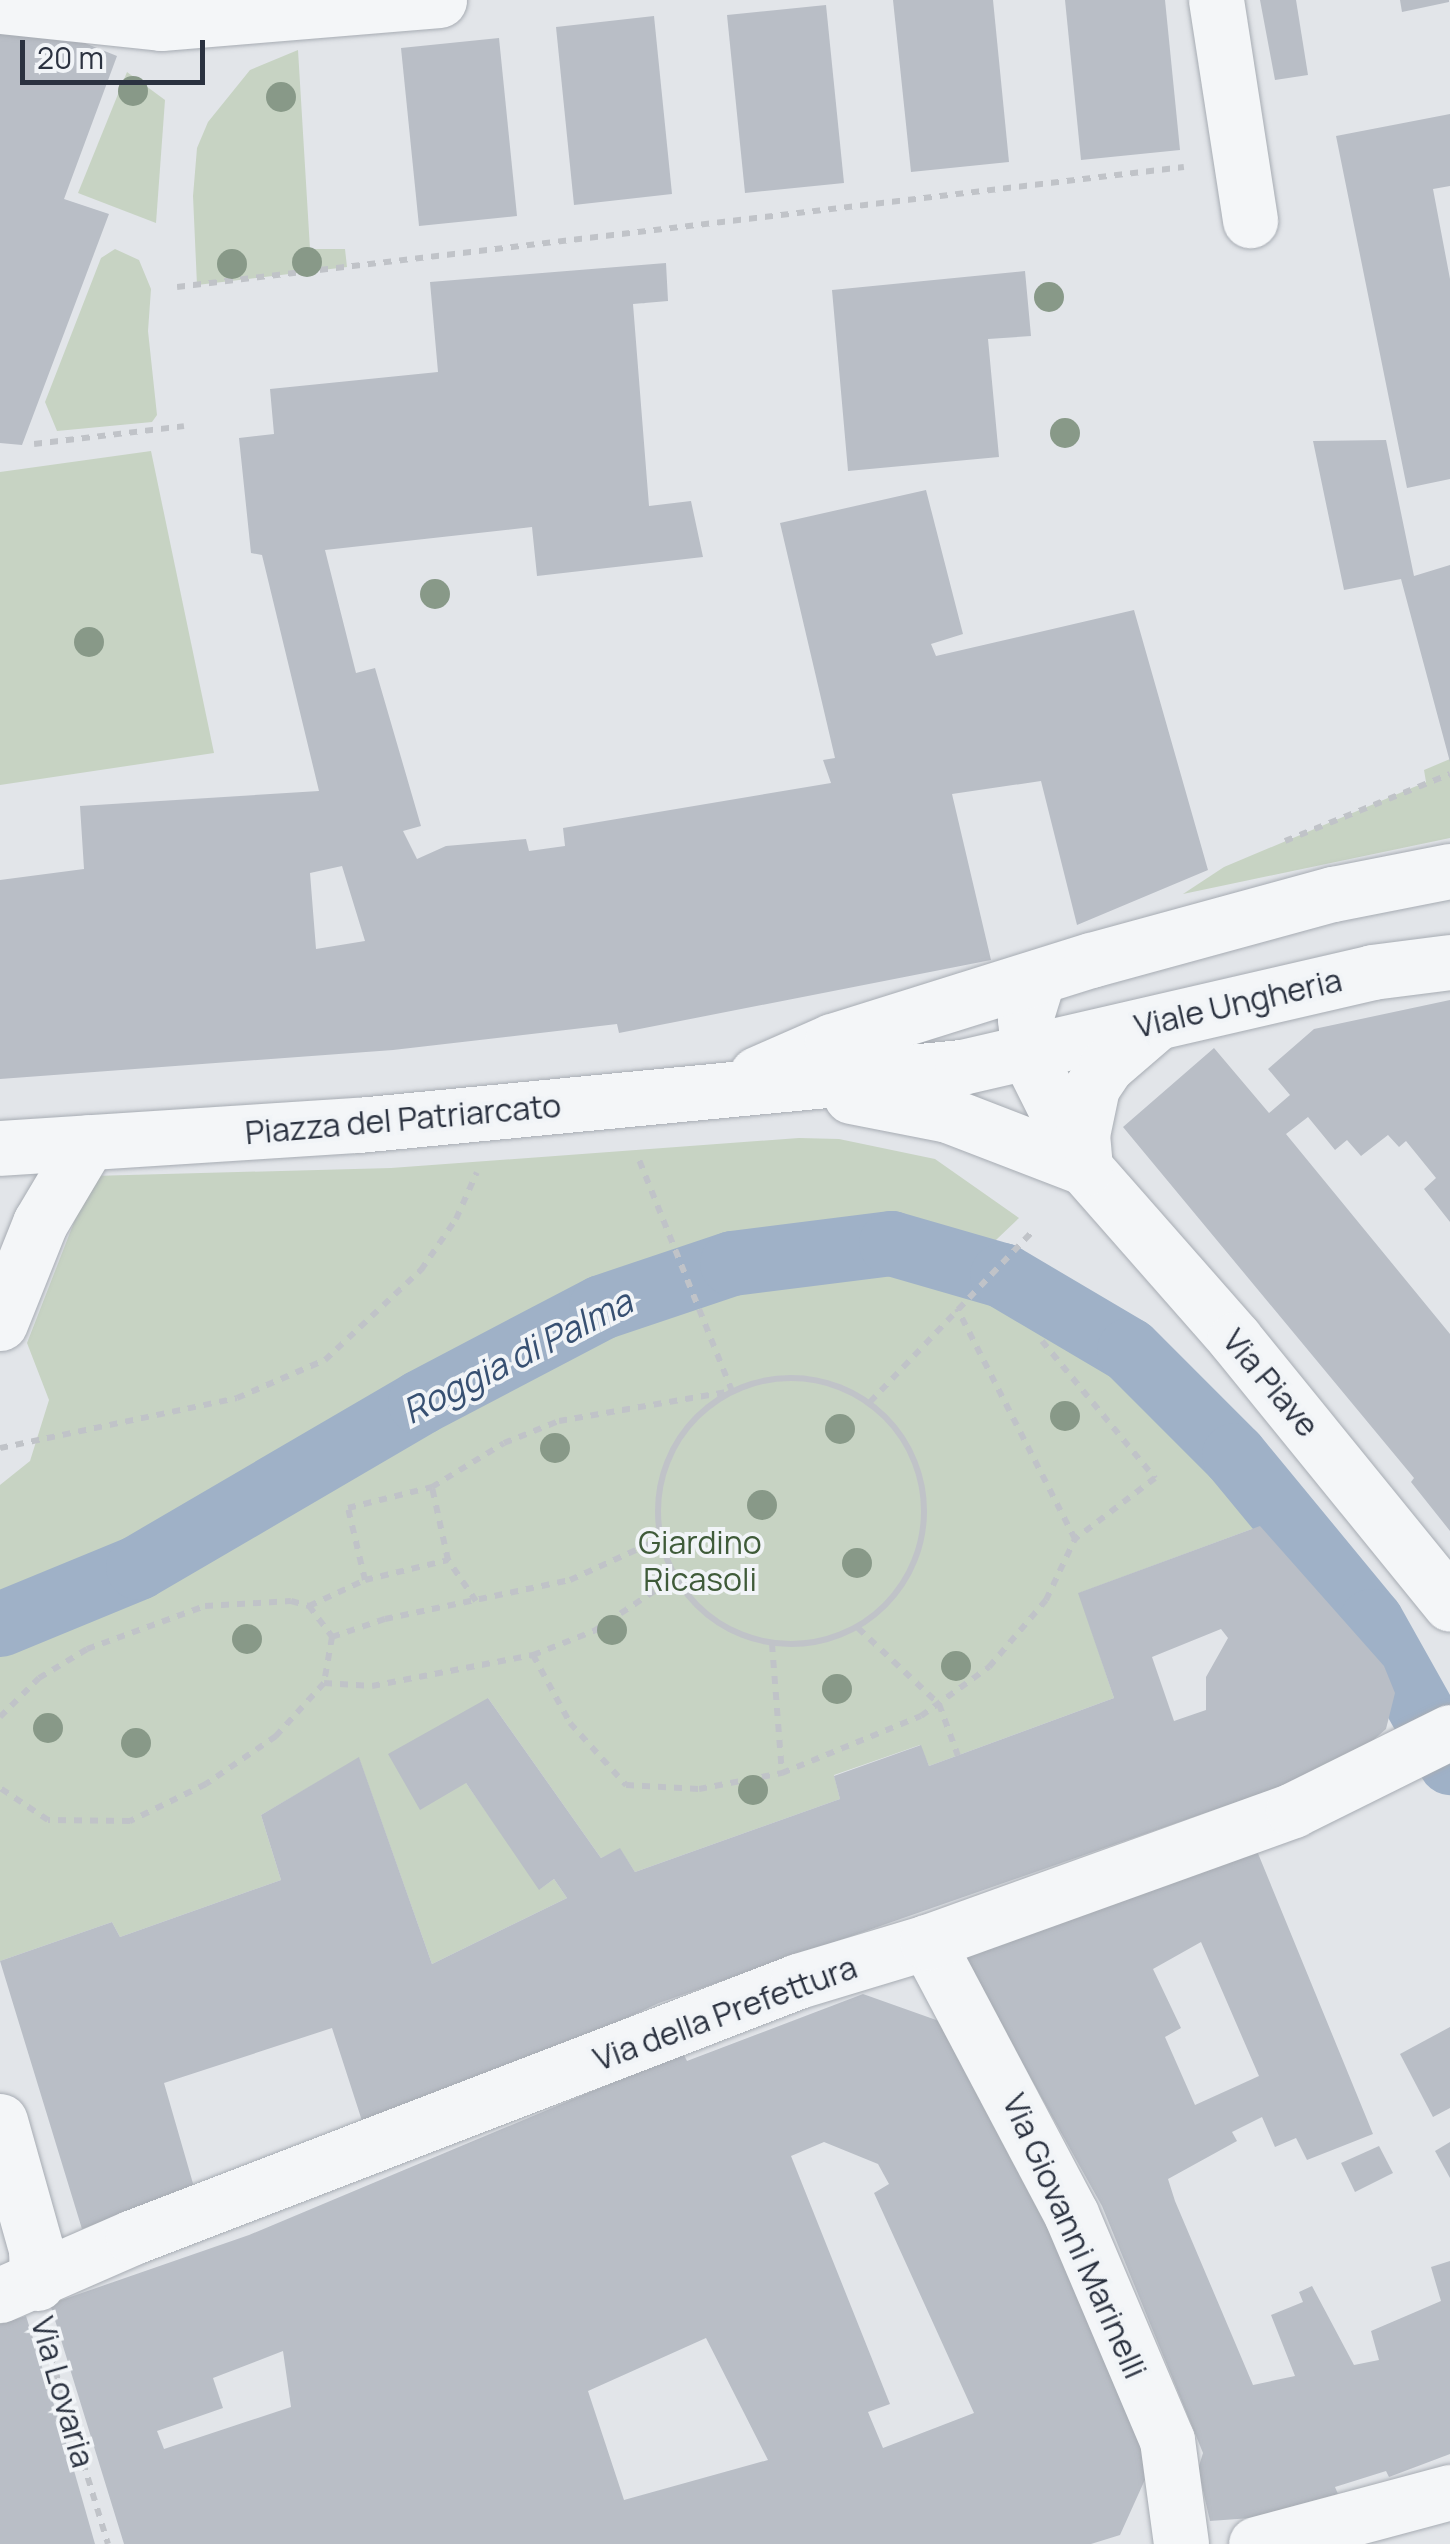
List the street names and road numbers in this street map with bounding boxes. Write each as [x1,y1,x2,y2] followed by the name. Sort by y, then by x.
[1131,961,1345,1045] street label: Viale Ungheria
[243,1086,563,1152] street label: Piazza del Patriarcato
[1215,1321,1327,1445] street label: Via Piave
[588,1948,862,2078] street label: Via della Prefettura
[995,2088,1155,2384] street label: Via Giovanni Marinelli
[23,2312,103,2472] street label: Via Lovaria

